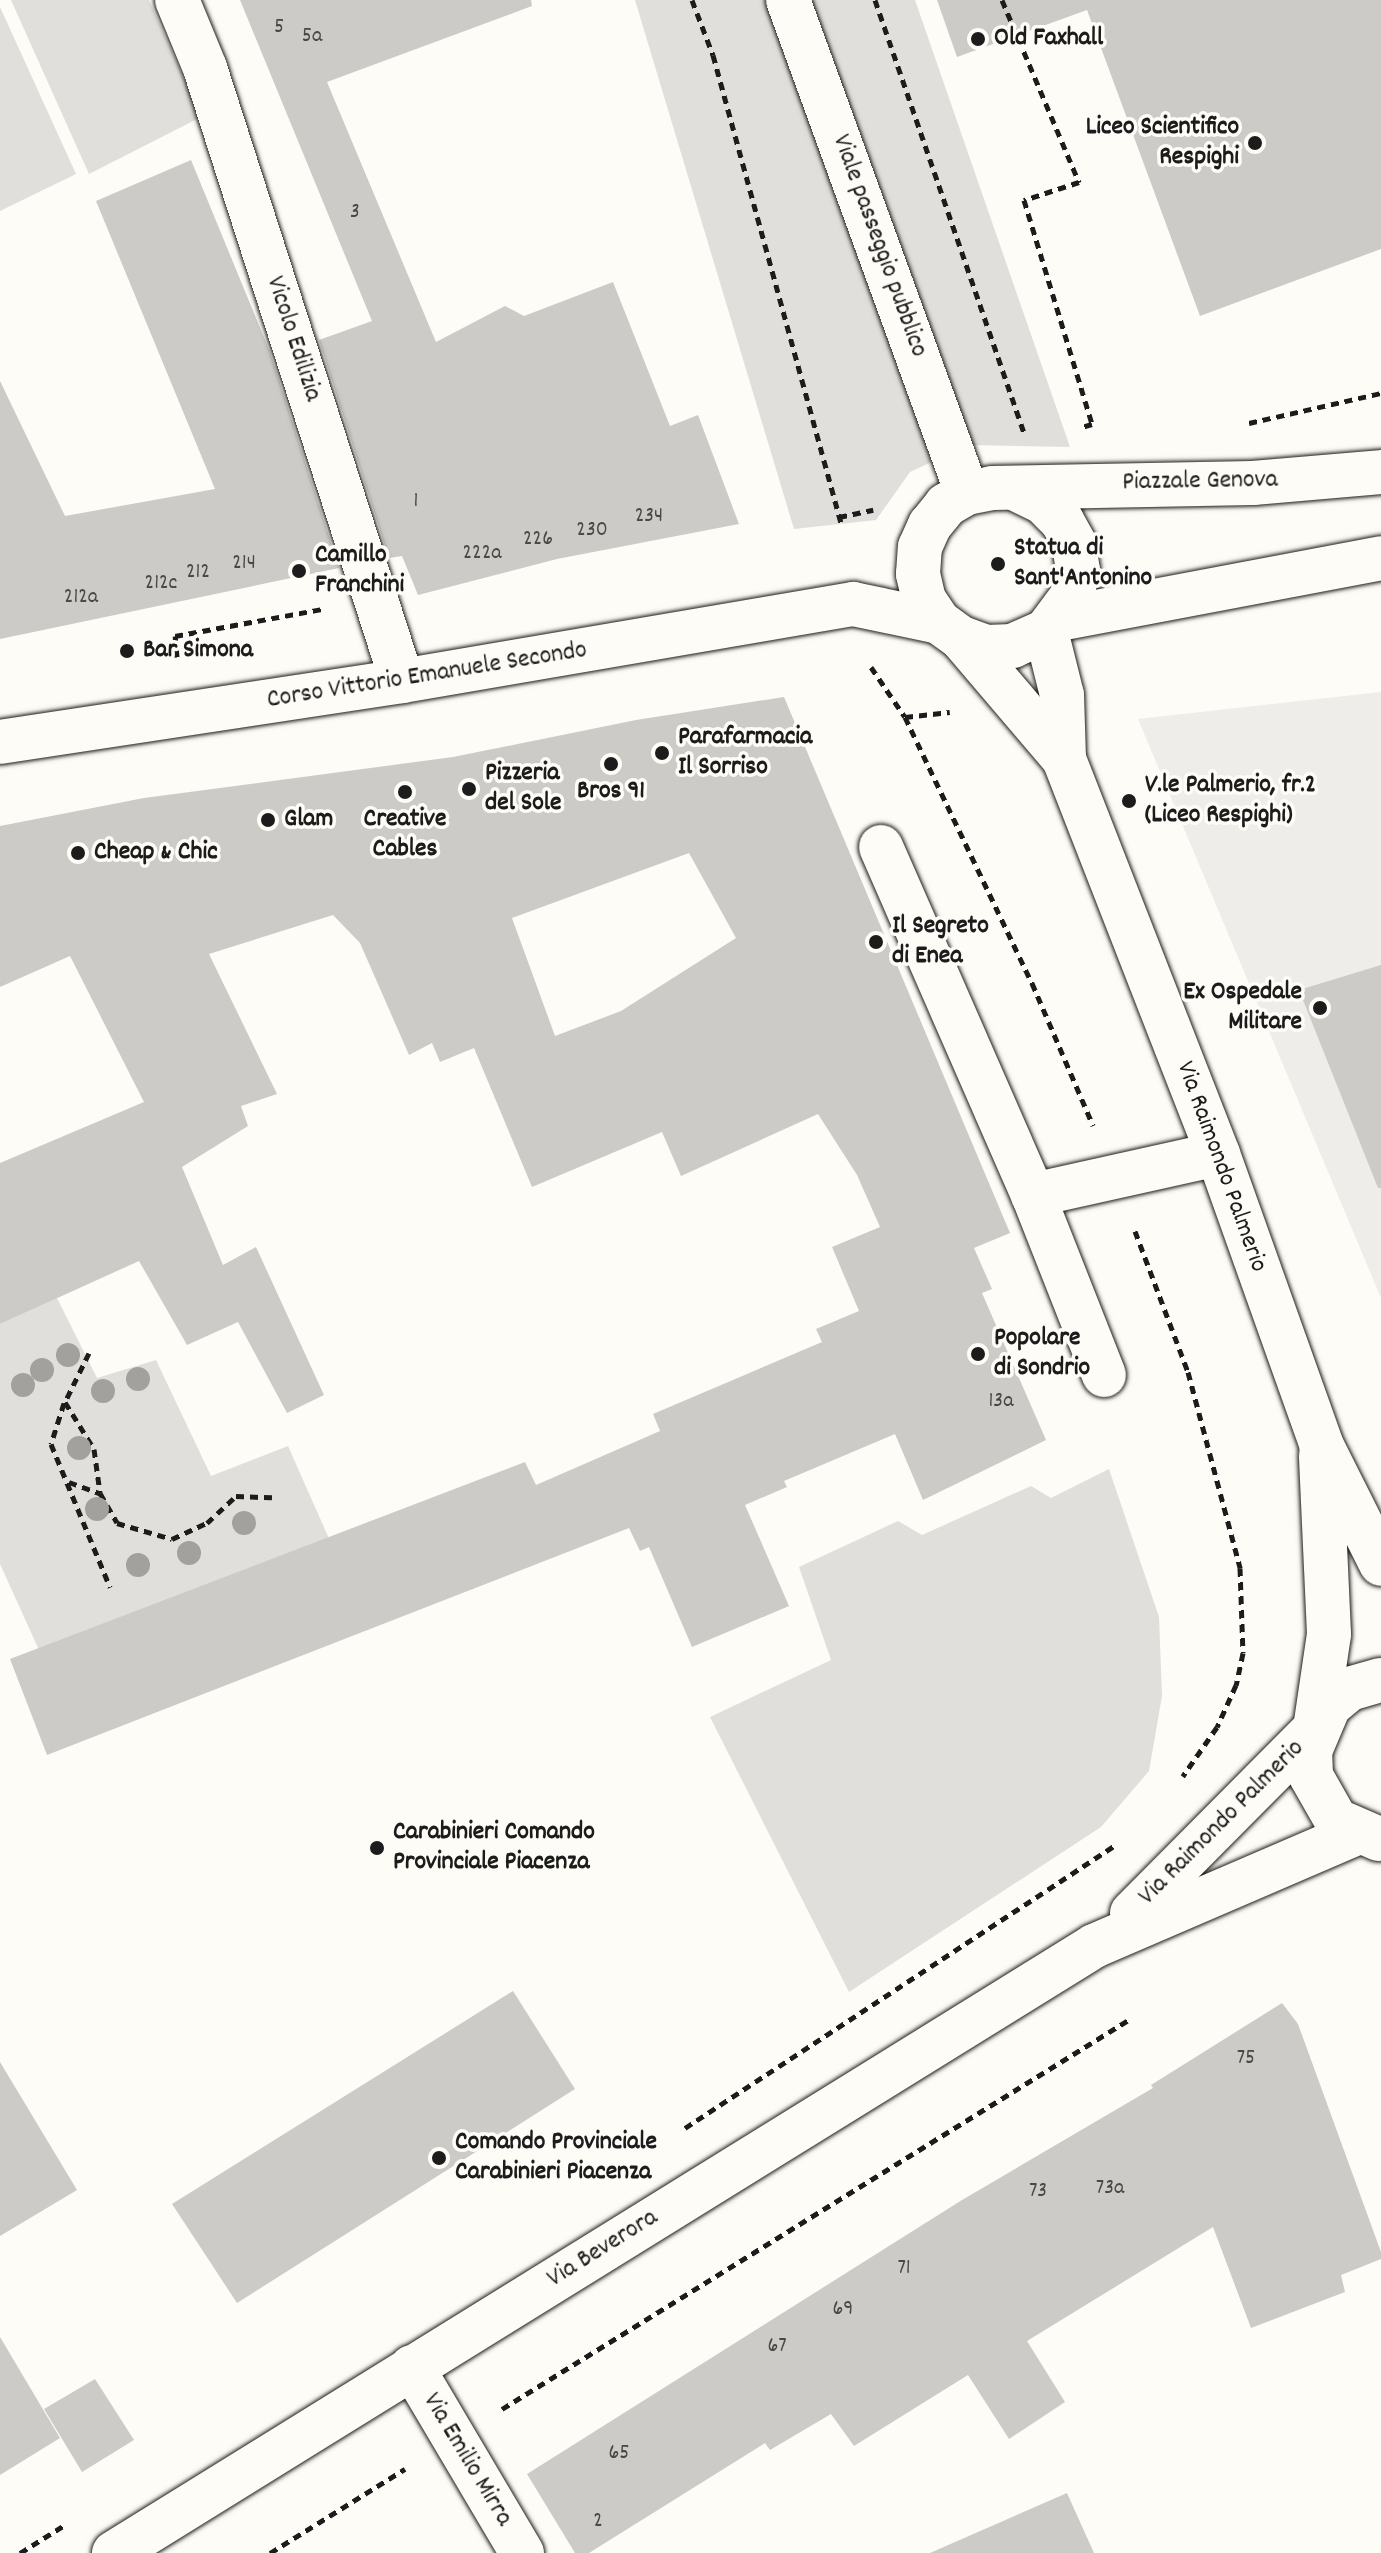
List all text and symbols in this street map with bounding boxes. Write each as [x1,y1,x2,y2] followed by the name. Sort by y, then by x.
[274,15,284,41] house number: 5
[994,23,1103,55] place label: Old Faxhall
[302,24,322,50] house number: 5a
[969,30,987,48] marker: Old Faxhall
[1086,112,1239,174] place label: Liceo Scientifico Respighi
[824,131,934,361] street label: Viale passeggio pubblico
[1246,134,1264,152] marker: Liceo Scientifico Respighi
[350,200,360,226] house number: 3
[258,273,328,405] street label: Vicolo Edilizia
[1122,465,1278,499] street label: Piazzale Genova
[414,489,418,515] house number: 1
[635,504,663,530] house number: 234
[576,518,608,544] house number: 230
[523,527,553,553] house number: 226
[1014,533,1152,594] place label: Statua di Sant'Antonino
[315,540,404,602] place label: Camillo Franchini
[462,541,502,567] house number: 222a
[232,551,256,577] house number: 214
[989,555,1007,573] marker: Statua di Sant'Antonino
[186,560,210,586] house number: 212
[290,562,308,580] marker: Camillo Franchini
[145,571,177,597] house number: 212c
[64,585,98,611] house number: 212a
[143,635,253,667] place label: Bar Simona
[265,635,589,717] street label: Corso Vittorio Emanuele Secondo
[118,642,136,660] marker: Bar Simona
[678,722,812,784] place label: Parafarmacia Il Sorriso
[653,744,671,762] marker: Parafarmacia Il Sorriso
[602,755,620,773] marker: Bros 91
[485,758,561,820] place label: Pizzeria del Sole
[1145,770,1316,832] place label: V.le Palmerio, fr.2 (Liceo Respighi)
[577,776,645,808] place label: Bros 91
[460,780,478,798] marker: Pizzeria del Sole
[396,783,414,801] marker: Creative Cables
[1120,792,1138,810] marker: V.le Palmerio, fr.2 (Liceo Respighi)
[284,804,333,836] place label: Glam
[364,804,446,866] place label: Creative Cables
[259,811,277,829] marker: Glam
[94,837,218,869] place label: Cheap & Chic
[69,844,87,862] marker: Cheap & Chic
[892,911,989,972] place label: Il Segreto di Enea
[867,933,885,951] marker: Il Segreto di Enea
[1183,977,1302,1038] place label: Ex Ospedale Militare
[1309,997,1331,1019] marker: Ex Ospedale Militare
[1168,1058,1274,1276] street label: Via Raimondo Palmerio
[994,1323,1090,1384] place label: Popolare di Sondrio
[969,1345,987,1363] marker: Popolare di Sondrio
[989,1389,1013,1415] house number: 13a
[1133,1734,1311,1912] street label: Via Raimondo Palmerio
[393,1817,595,1878] place label: Carabinieri Comando Provinciale Piacenza
[368,1839,386,1857] marker: Carabinieri Comando Provinciale Piacenza
[1237,2046,1255,2072] house number: 75
[455,2127,657,2188] place label: Comando Provinciale Carabinieri Piacenza
[430,2149,448,2167] marker: Comando Provinciale Carabinieri Piacenza
[1096,2176,1124,2202] house number: 73a
[1029,2179,1047,2205] house number: 73
[542,2203,664,2295] street label: Via Beverora
[897,2256,911,2282] house number: 71
[833,2297,853,2323] house number: 69
[767,2334,787,2360] house number: 67
[415,2388,519,2532] street label: Via Emilio Mirra
[609,2441,629,2467] house number: 65
[593,2509,603,2535] house number: 2

